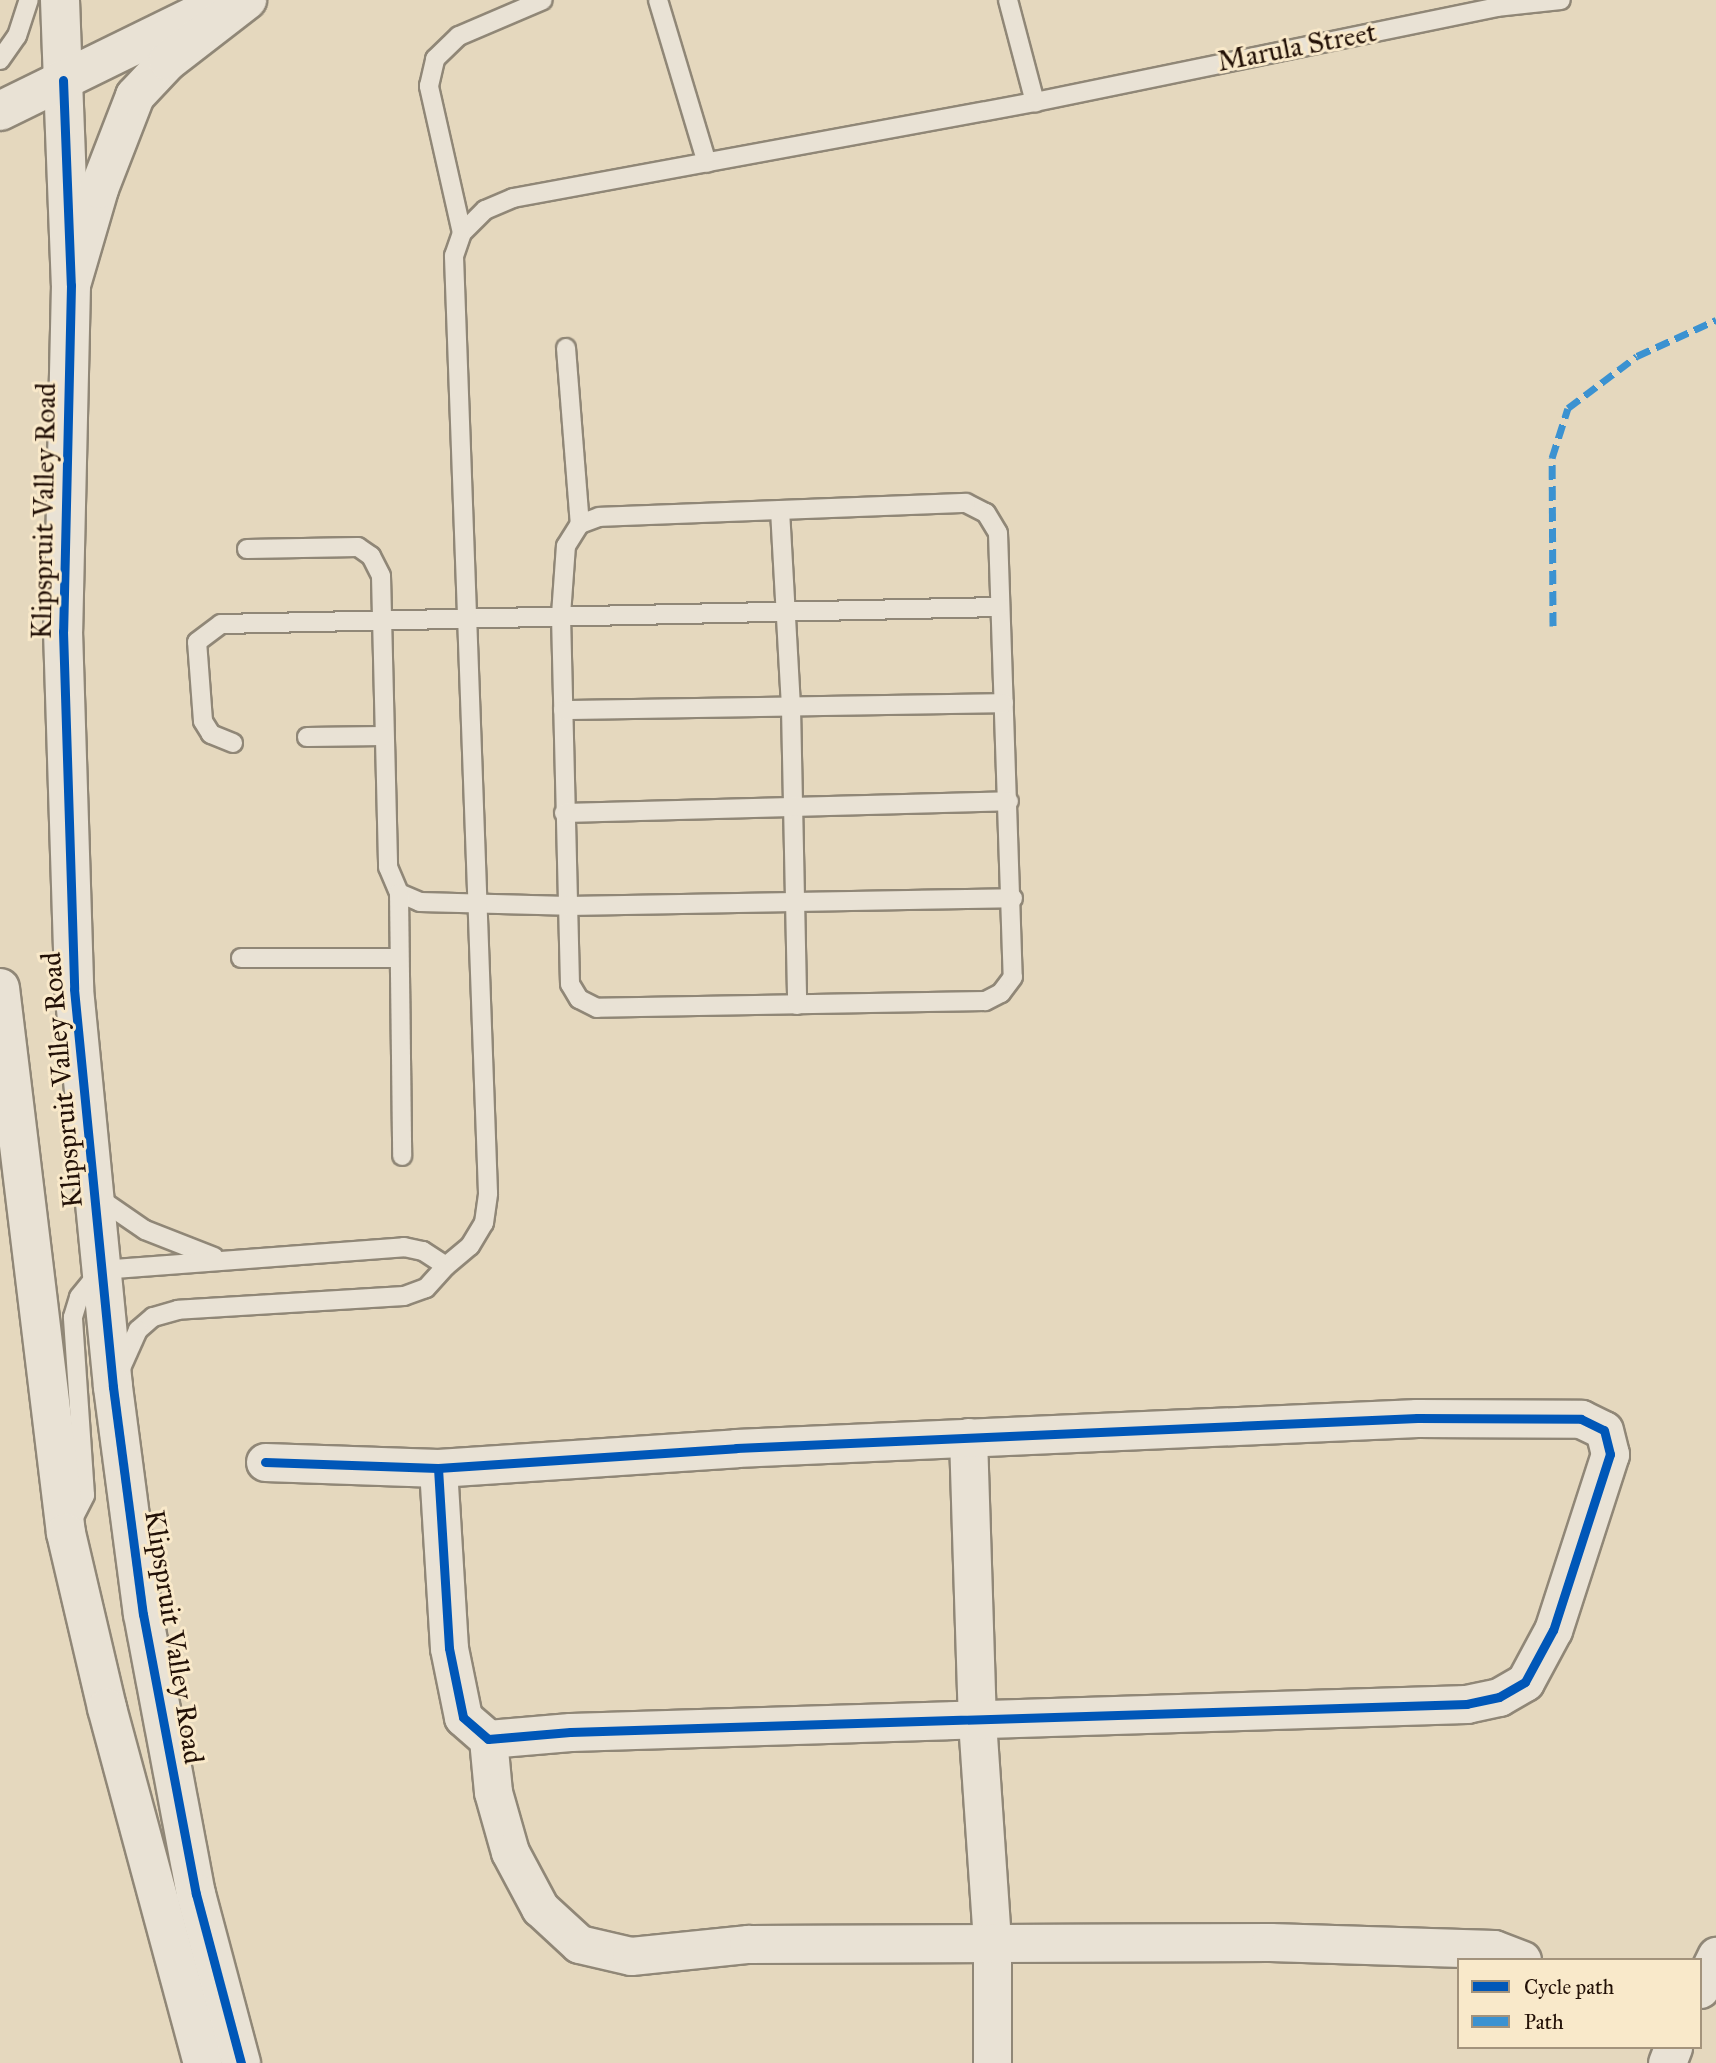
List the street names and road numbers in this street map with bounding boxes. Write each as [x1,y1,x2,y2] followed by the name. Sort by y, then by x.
[1215,15,1379,79] street label: Marula Street
[25,382,63,640] street label: Klipspruit Valley Road
[34,951,90,1209] street label: Klipspruit Valley Road
[137,1508,211,1766] street label: Klipspruit Valley Road

